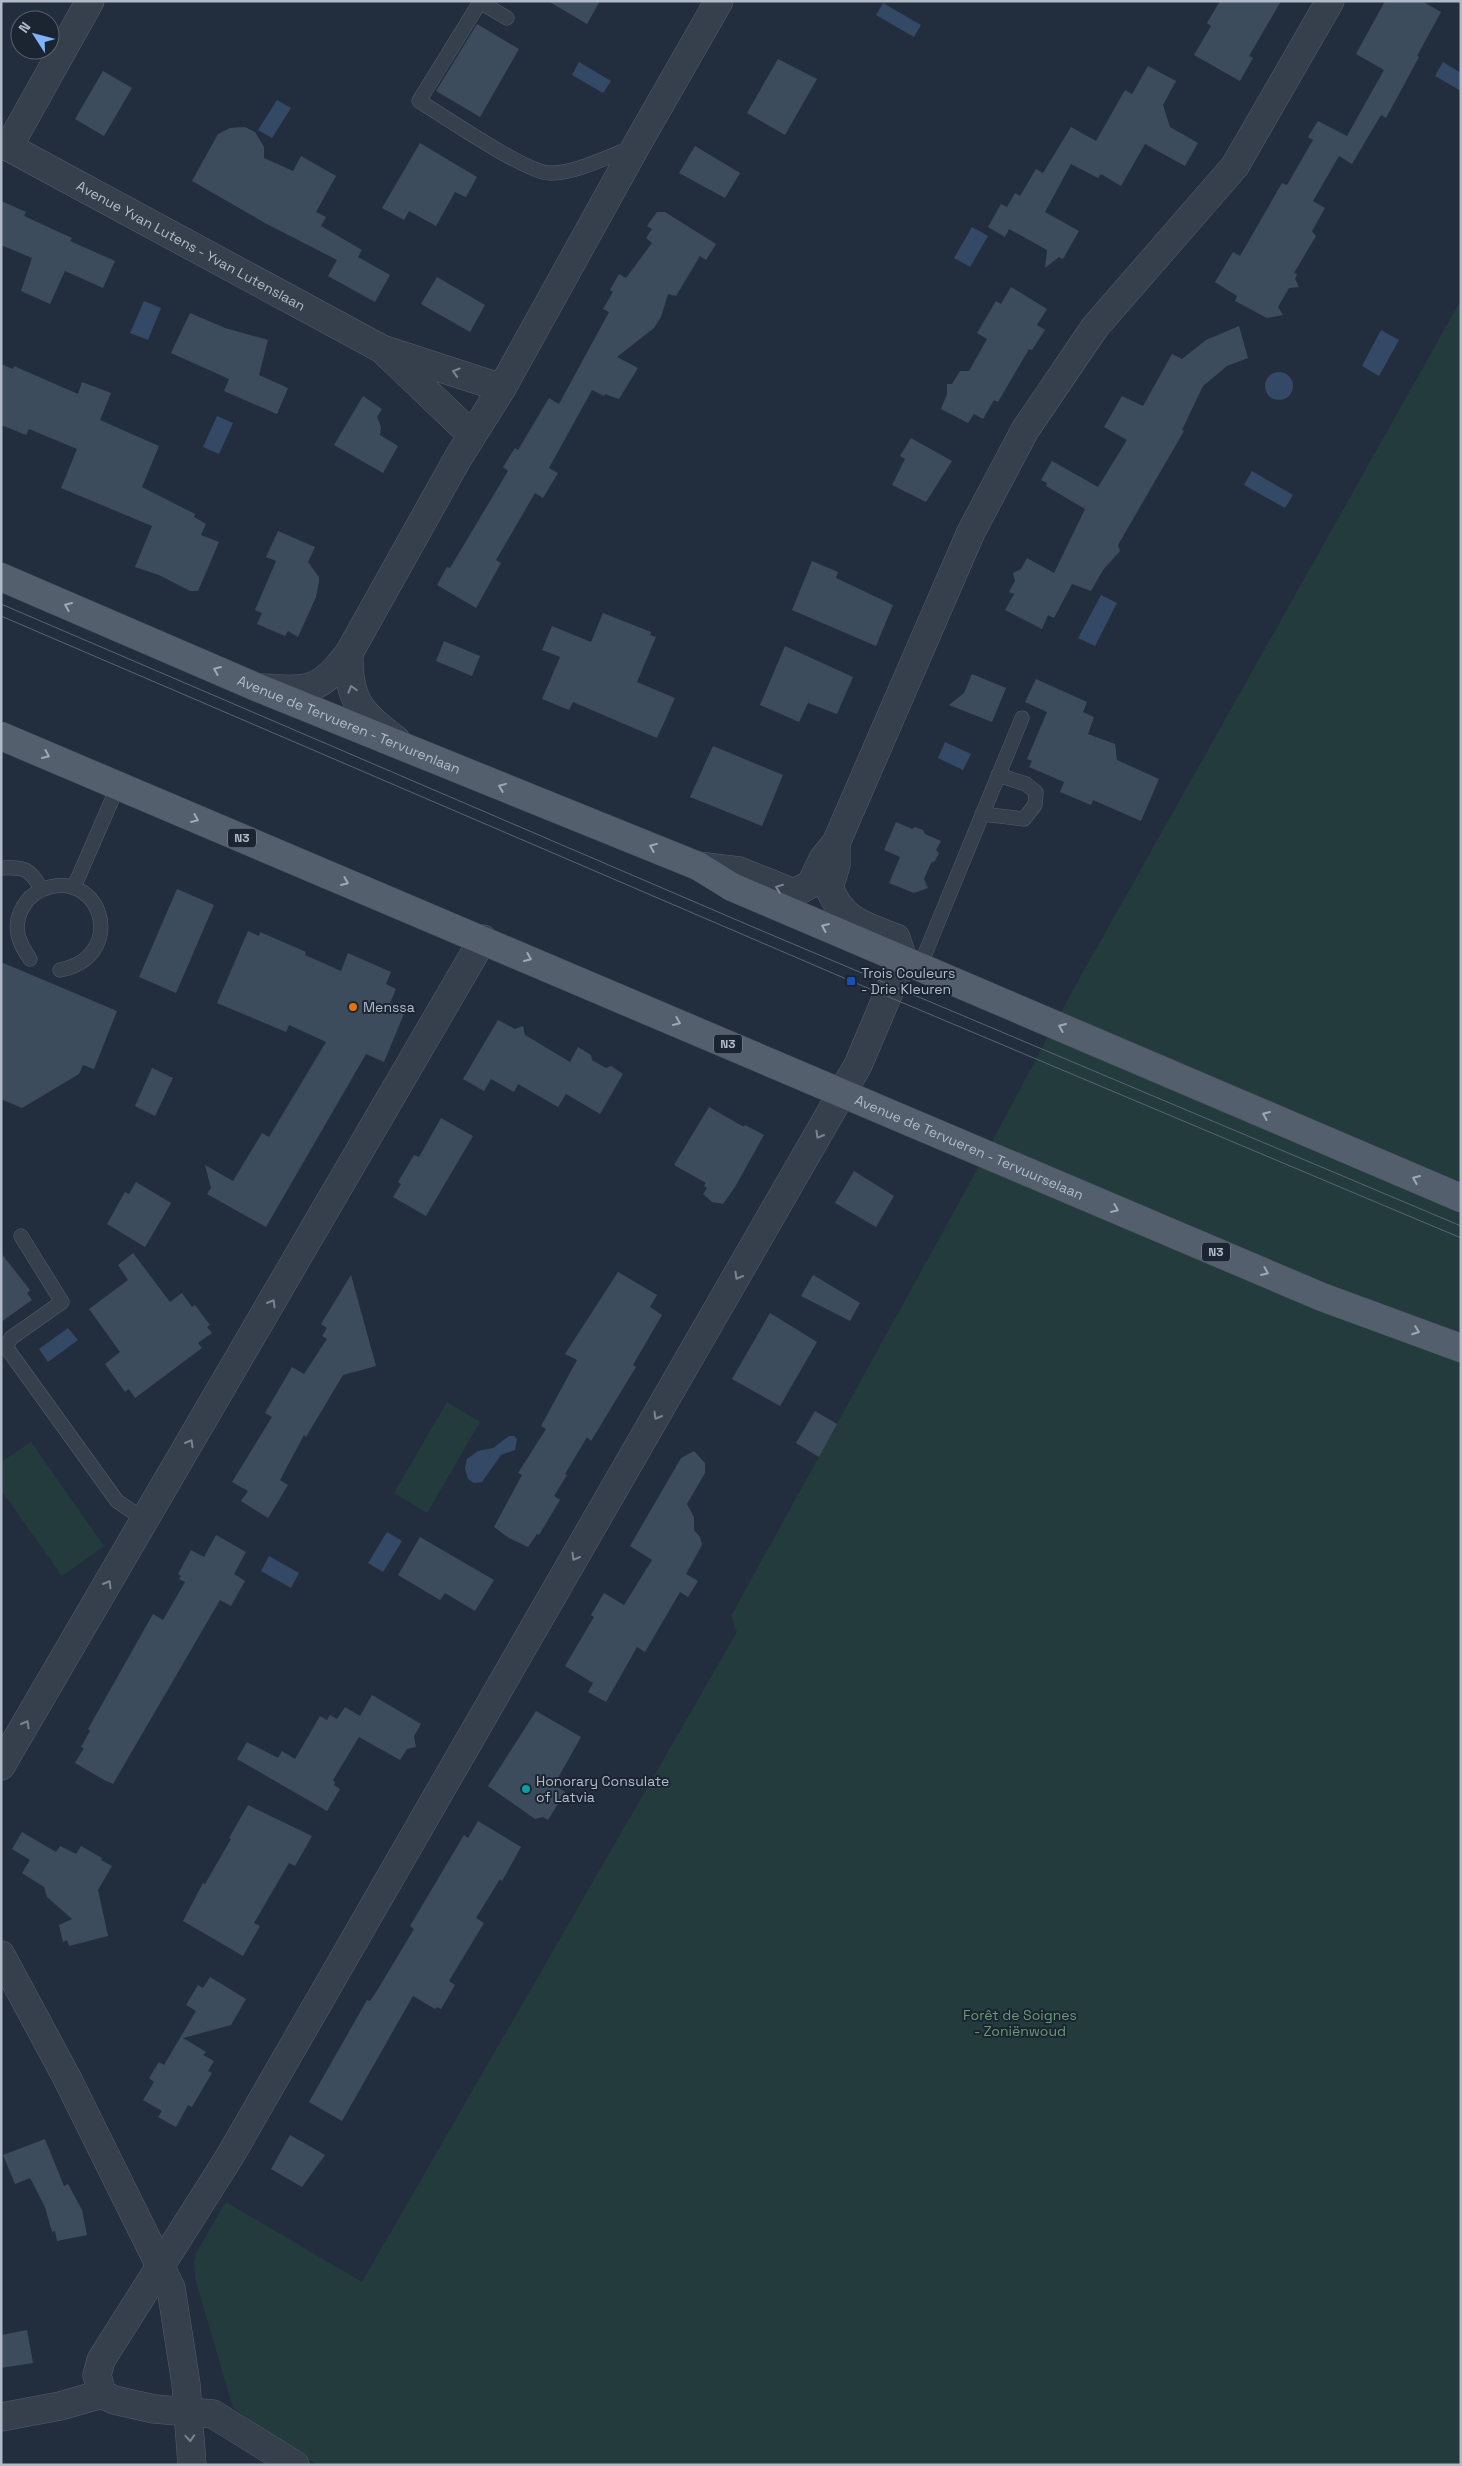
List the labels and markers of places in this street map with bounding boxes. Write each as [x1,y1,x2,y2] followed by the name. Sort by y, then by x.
[861,964,955,998] place label: Trois Couleurs - Drie Kleuren
[845,975,857,987] marker: Trois Couleurs - Drie Kleuren
[363,998,415,1016] place label: Menssa
[347,1001,359,1013] marker: Menssa
[536,1772,669,1806] place label: Honorary Consulate of Latvia
[520,1783,532,1795] marker: Honorary Consulate of Latvia

